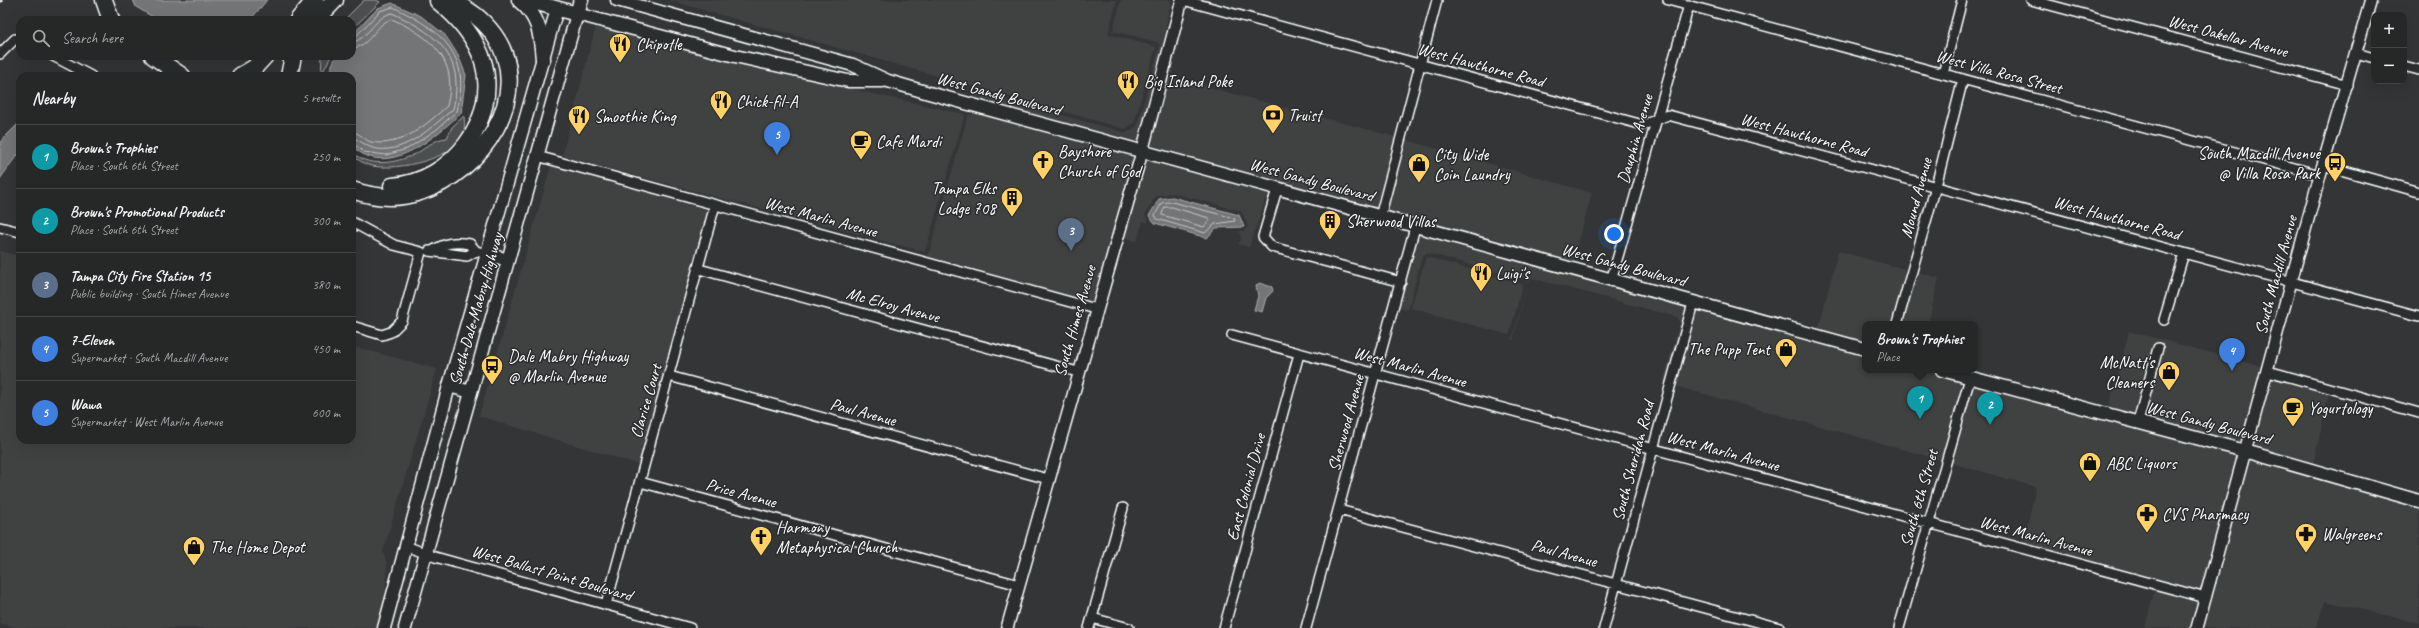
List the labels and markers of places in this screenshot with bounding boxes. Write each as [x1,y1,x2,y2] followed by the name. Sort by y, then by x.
[607,31,633,64] restaurant icon: Chipotle
[636,34,683,55] place label: Chipotle
[1115,68,1141,101] restaurant icon: Big Island Poke
[1144,71,1234,92] place label: Big Island Poke
[708,88,734,121] restaurant icon: Chick-fil-A
[736,91,799,112] place label: Chick-fil-A
[1260,102,1286,135] bank icon: Truist
[566,103,592,136] restaurant icon: Smoothie King
[1288,105,1324,126] place label: Truist
[594,106,678,127] place label: Smoothie King
[764,122,790,155] pin: 5
[848,128,874,161] cafe icon: Cafe Mardi
[876,131,943,152] place label: Cafe Mardi
[1058,141,1143,182] place label: Bayshore Church of God
[2198,143,2322,184] place label: South Macdill Avenue @ Villa Rosa Park
[1434,144,1511,185] place label: City Wide Coin Laundry
[1030,148,1056,181] church icon: Bayshore Church of God
[2322,150,2348,183] bus stop icon: South Macdill Avenue @ Villa Rosa Park
[1406,151,1432,184] shop icon: City Wide Coin Laundry
[932,178,998,219] place label: Tampa Elks Lodge 708
[999,185,1025,218] building icon: Tampa Elks Lodge 708
[1317,208,1343,241] building icon: Sherwood Villas
[1346,211,1438,232] place label: Sherwood Villas
[1058,218,1084,251] pin: 3
[1468,260,1494,293] restaurant icon: Luigi's
[1496,263,1531,284] place label: Luigi's
[1773,336,1799,369] shop icon: The Pupp Tent
[2219,338,2245,371] pin: 4
[1688,339,1772,360] place label: The Pupp Tent
[508,346,630,387] place label: Dale Mabry Highway @ Marlin Avenue
[2100,352,2156,393] place label: McNatt's Cleaners
[479,353,505,386] bus stop icon: Dale Mabry Highway @ Marlin Avenue
[2156,359,2182,392] shop icon: McNatt's Cleaners
[1907,386,1933,419] pin: 1
[1977,392,2003,425] pin: 2
[2280,395,2306,428] cafe icon: Yogurtology
[2308,398,2374,419] place label: Yogurtology
[2077,450,2103,483] shop icon: ABC Liquors
[2106,453,2179,474] place label: ABC Liquors
[2134,501,2160,534] pharmacy icon: CVS Pharmacy
[2162,504,2249,525] place label: CVS Pharmacy
[776,517,899,558] place label: Harmony Metaphysical Church
[2293,521,2319,554] pharmacy icon: Walgreens
[748,524,774,557] church icon: Harmony Metaphysical Church
[2322,524,2382,545] place label: Walgreens
[181,534,207,567] shop icon: The Home Depot
[210,537,307,558] place label: The Home Depot

